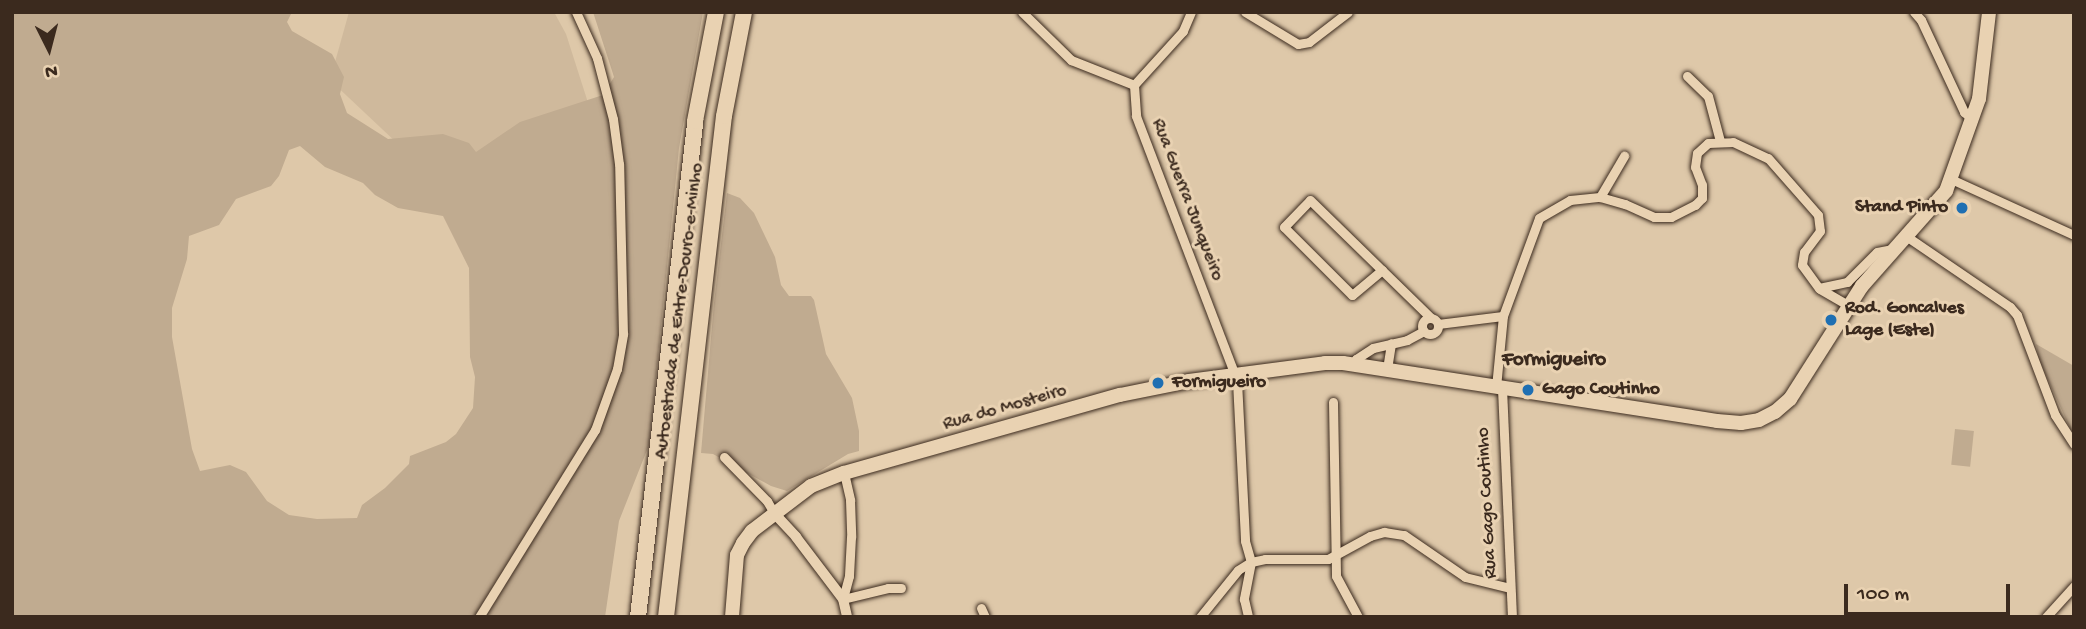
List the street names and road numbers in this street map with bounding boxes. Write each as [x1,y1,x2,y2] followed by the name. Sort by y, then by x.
[1146,116,1228,284] street label: Rua Guerra Junqueiro
[651,162,709,460] street label: Autoestrada de Entre-Douro-e-Minho
[940,379,1070,437] street label: Rua do Mosteiro
[1473,427,1503,579] street label: Rua Gago Coutinho

